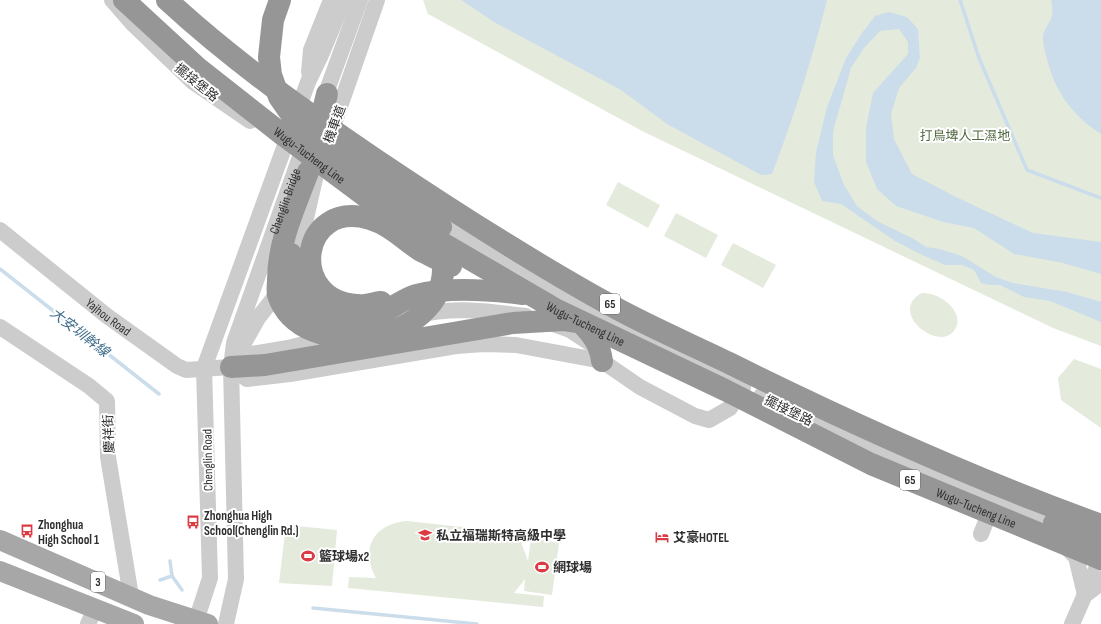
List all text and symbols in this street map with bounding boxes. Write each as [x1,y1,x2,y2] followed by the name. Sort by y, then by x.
[171,60,222,105] street label: 擺接堡路
[321,103,349,145] street label: 機車道
[270,124,348,188] street label: Wugu-Tucheng Line
[919,128,1011,144] park label: 打鳥埤人工濕地
[266,166,304,236] street label: Chenglin Bridge
[600,294,620,314] road number: 65
[82,295,134,340] street label: Yajhou Road
[543,298,627,350] street label: Wugu-Tucheng Line
[47,304,114,362] water label: 大安圳幹線
[762,392,815,429] street label: 擺接堡路
[100,414,118,454] street label: 慶祥街
[199,429,217,491] street label: Chenglin Road
[900,470,920,490] road number: 65
[933,485,1018,532] street label: Wugu-Tucheng Line
[204,508,299,539] place label: Zhonghua High School(Chenglin Rd.)
[185,514,201,530] bus stop icon: Zhonghua High School(Chenglin Rd.)
[38,517,99,548] place label: Zhonghua High School 1
[19,523,35,539] bus stop icon: Zhonghua High School 1
[417,527,433,543] school or university icon: 私立福瑞斯特高級中學
[436,528,566,544] place label: 私立福瑞斯特高級中學
[654,529,670,545] hotel icon: 艾豪HOTEL
[673,530,729,546] place label: 艾豪HOTEL
[300,548,316,564] sports icon: 籃球場x2
[319,549,369,565] place label: 籃球場x2
[534,559,550,575] sports icon: 網球場
[553,560,592,576] place label: 網球場
[91,572,105,592] road number: 3

